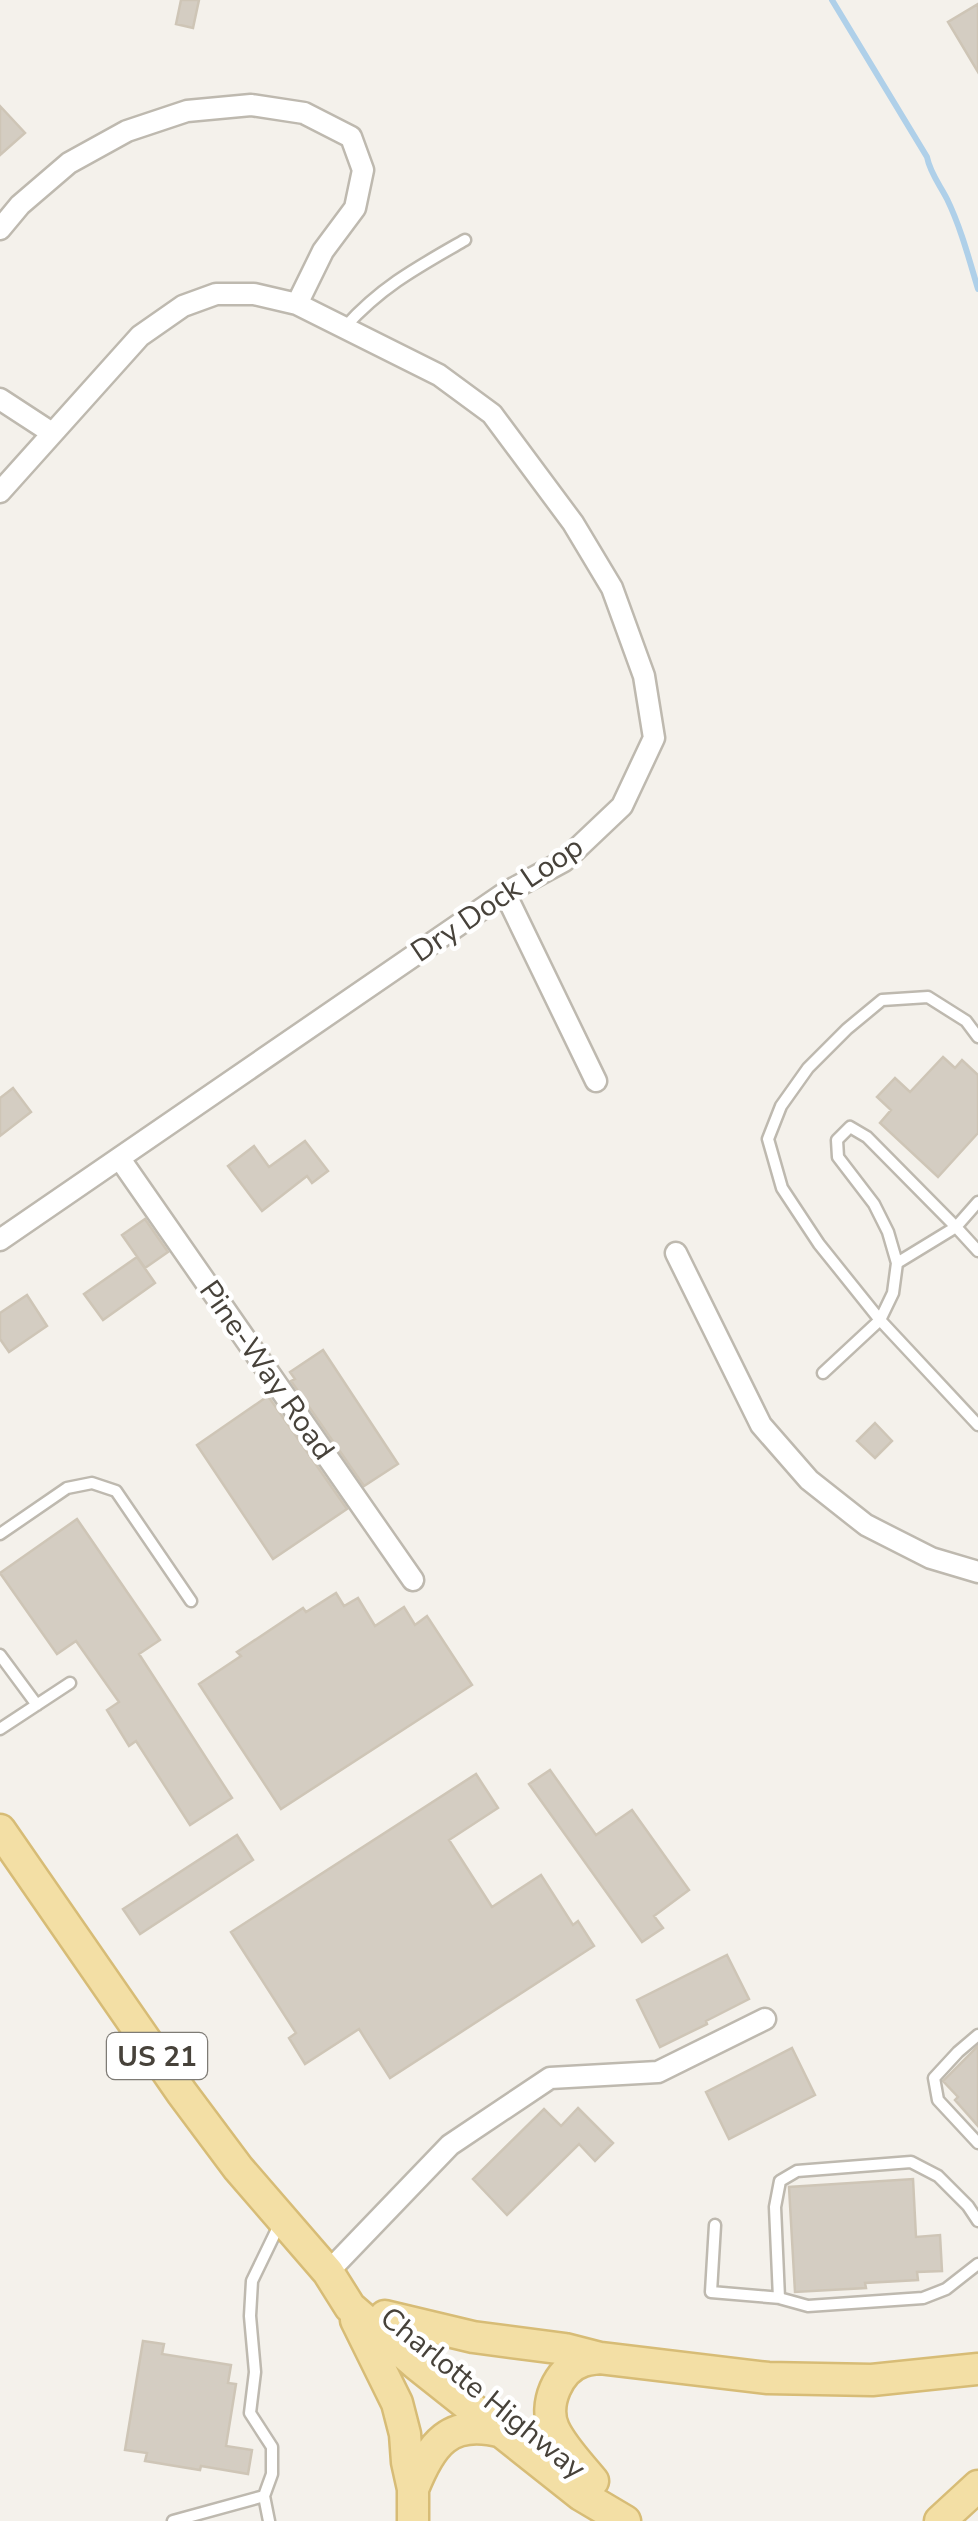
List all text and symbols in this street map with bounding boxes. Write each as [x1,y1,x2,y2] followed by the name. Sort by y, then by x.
[403,827,591,972] street label: Dry Dock Loop
[189,1272,344,1468] street label: Pine-Way Road
[107,2033,207,2079] road number: US 21
[371,2298,595,2489] street label: Charlotte Highway

